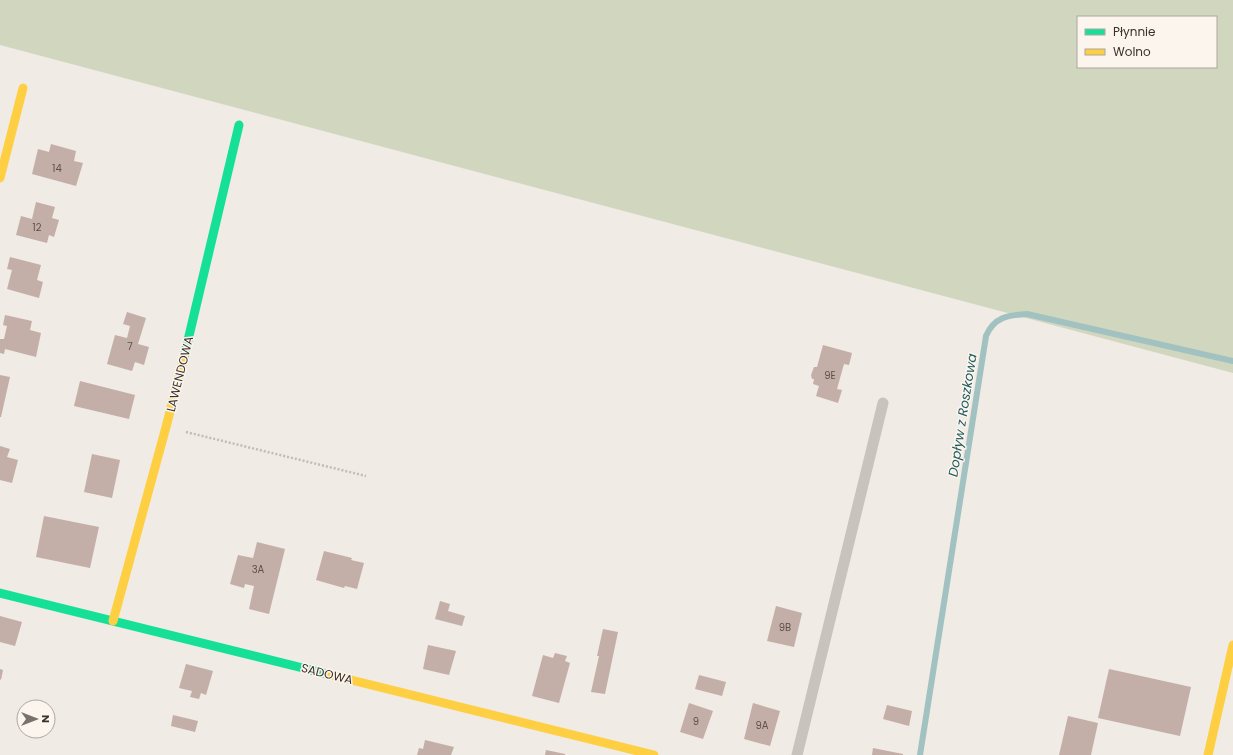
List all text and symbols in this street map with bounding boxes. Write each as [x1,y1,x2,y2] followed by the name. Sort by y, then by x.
[1077,16,1217,68] legend
[1113,23,1155,40] text: Płynnie
[1113,43,1151,60] text: Wolno
[52,161,62,176] house number: 14
[33,220,42,235] house number: 12
[162,334,197,413] street label: LAWENDOWA
[127,339,133,354] house number: 7
[943,352,982,478] water label: Dopływ z Roszkowa
[824,368,836,383] house number: 9E
[252,562,265,577] house number: 3A
[779,620,791,635] house number: 9B
[299,659,355,688] street label: SADOWA
[16,699,56,739] north arrow
[693,714,699,729] house number: 9
[38,715,54,723] text: N
[755,718,769,733] house number: 9A

